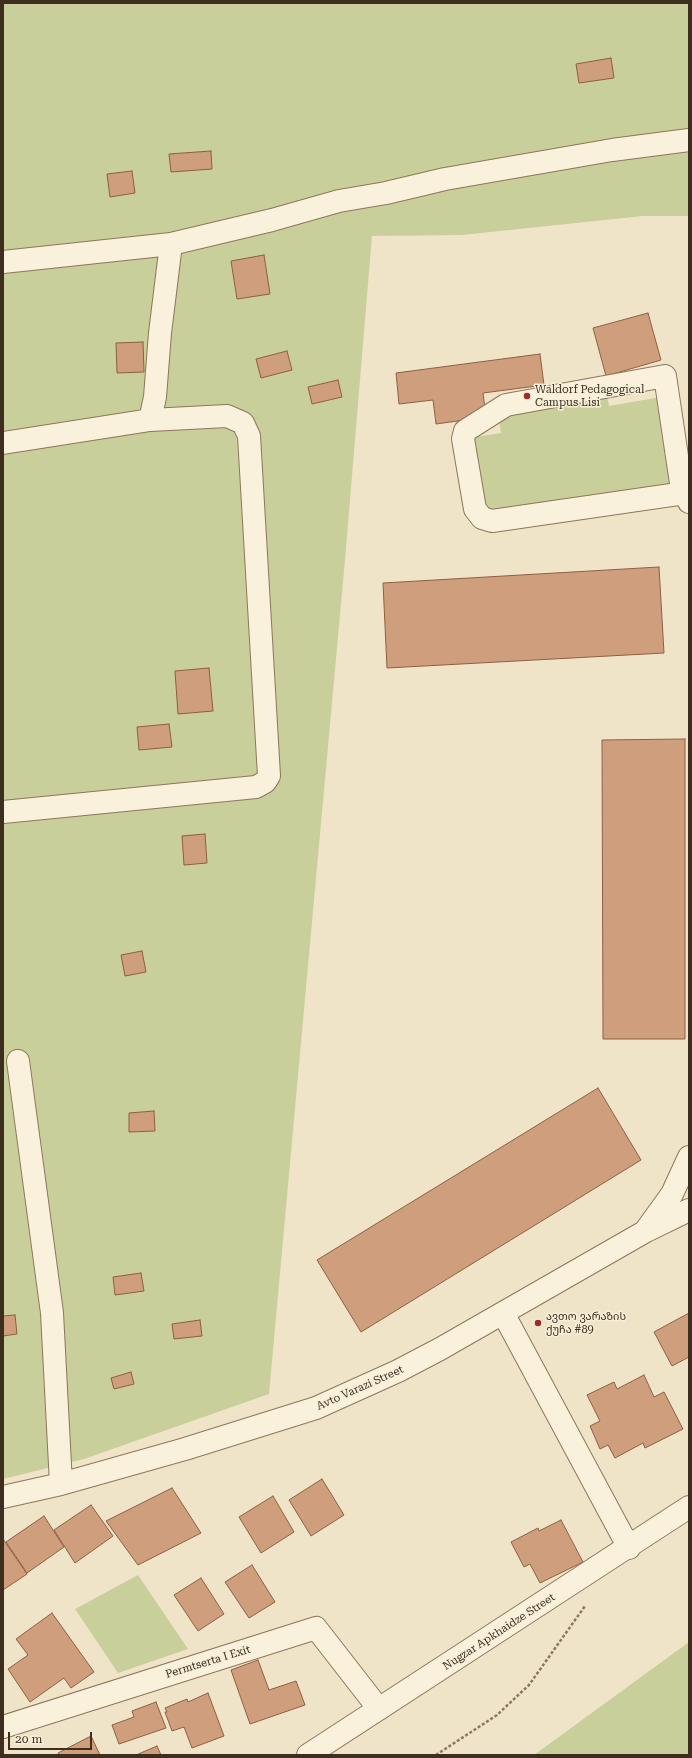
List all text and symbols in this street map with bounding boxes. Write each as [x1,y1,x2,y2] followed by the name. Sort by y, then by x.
[535,383,644,409] place label: Waldorf Pedagogical Campus Lisi
[522,391,532,401] marker: Waldorf Pedagogical Campus Lisi
[546,1310,626,1336] place label: ავთო ვარაზის ქუჩა #89
[533,1318,543,1328] marker: ავთო ვარაზის ქუჩა #89
[314,1363,406,1413] street label: Avto Varazi Street
[441,1591,557,1673] street label: Nugzar Apkhaidze Street
[164,1643,252,1681] street label: Permtserta I Exit
[10,1724,94,1750] scale bar
[15,1732,42,1746] text: 20 m

